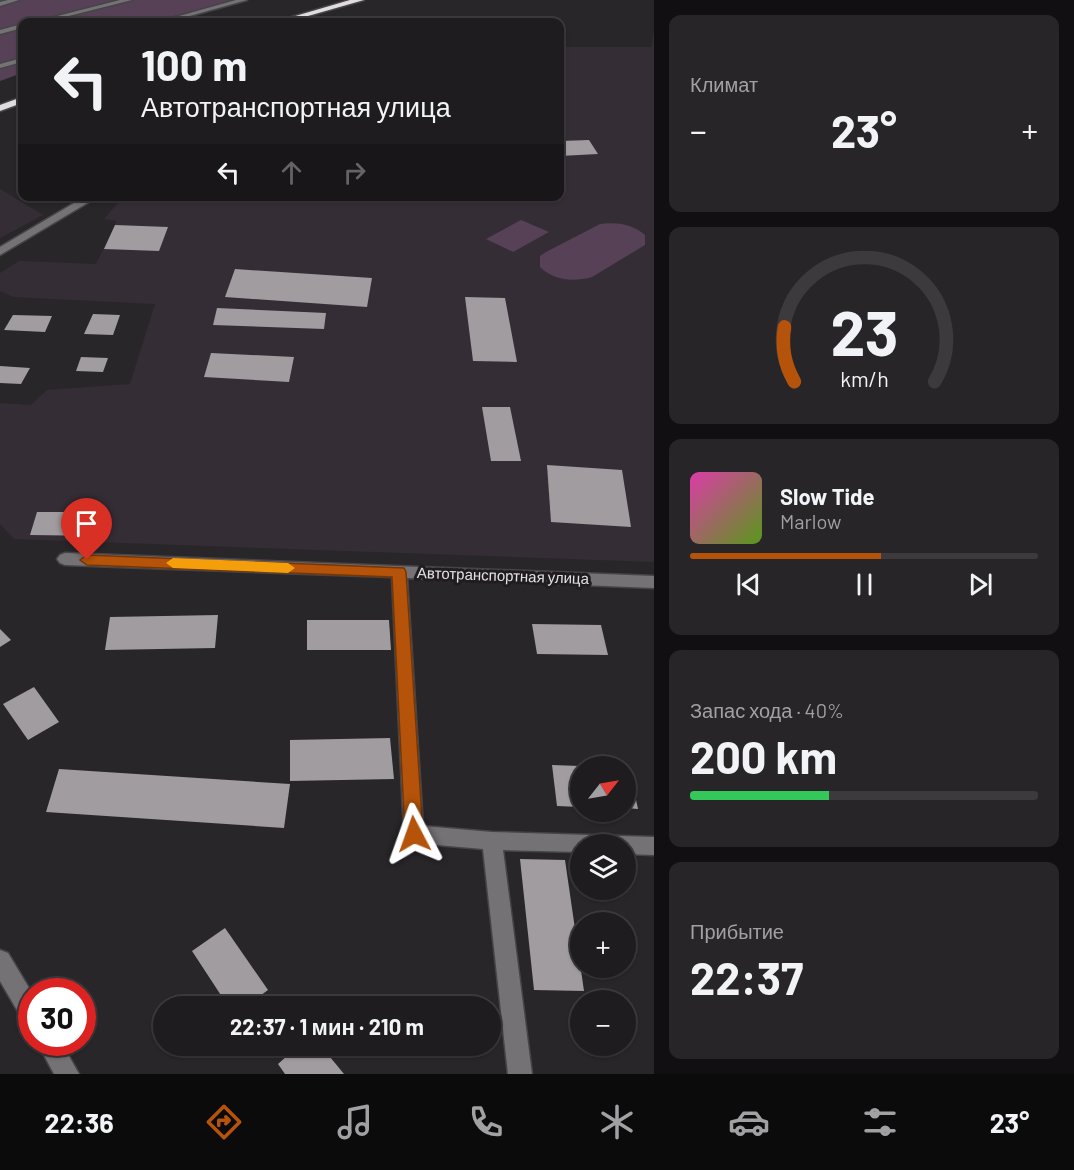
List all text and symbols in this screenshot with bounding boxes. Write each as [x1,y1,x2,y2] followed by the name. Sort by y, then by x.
[141,39,247,89] text: 100 m
[42,42,120,120] icon: left
[690,72,758,96] text: Климат
[141,90,451,122] text: Автотранспортная улица
[831,103,897,157] text: 23°
[690,110,707,150] text: −
[1021,110,1038,150] text: +
[212,156,245,189] icon: left
[275,156,308,189] icon: ahead
[338,156,371,189] icon: right
[830,294,898,368] text: 23
[840,367,888,392] text: km/h
[780,483,875,509] text: Slow Tide
[61,498,112,560] pin
[70,507,103,540] icon: arrive
[780,509,841,533] text: Marlow
[417,563,590,587] street label: Автотранспортная улица
[732,568,765,601] icon: previous
[848,568,881,601] icon: pause
[964,568,997,601] icon: next
[690,698,844,722] text: Запас хода · 40%
[690,729,837,783] text: 200 km
[570,756,636,822] north arrow
[570,756,636,1056] map controls
[382,802,446,866] position arrow
[570,834,636,900] button: layers
[570,912,636,978] button: +
[690,919,784,943] text: Прибытие
[690,950,803,1004] text: 22:37
[18,978,96,1056] speed limit sign: 30
[570,990,636,1056] button: −
[230,1013,424,1039] text: 22:37 · 1 мин · 210 m
[203,1101,245,1143] icon: directions
[334,1101,376,1143] icon: music
[465,1101,507,1143] icon: phone
[596,1101,638,1143] icon: climate
[728,1101,770,1143] icon: car
[859,1101,901,1143] icon: filters
[45,1106,114,1138] text: 22:36
[990,1106,1029,1138] text: 23°

